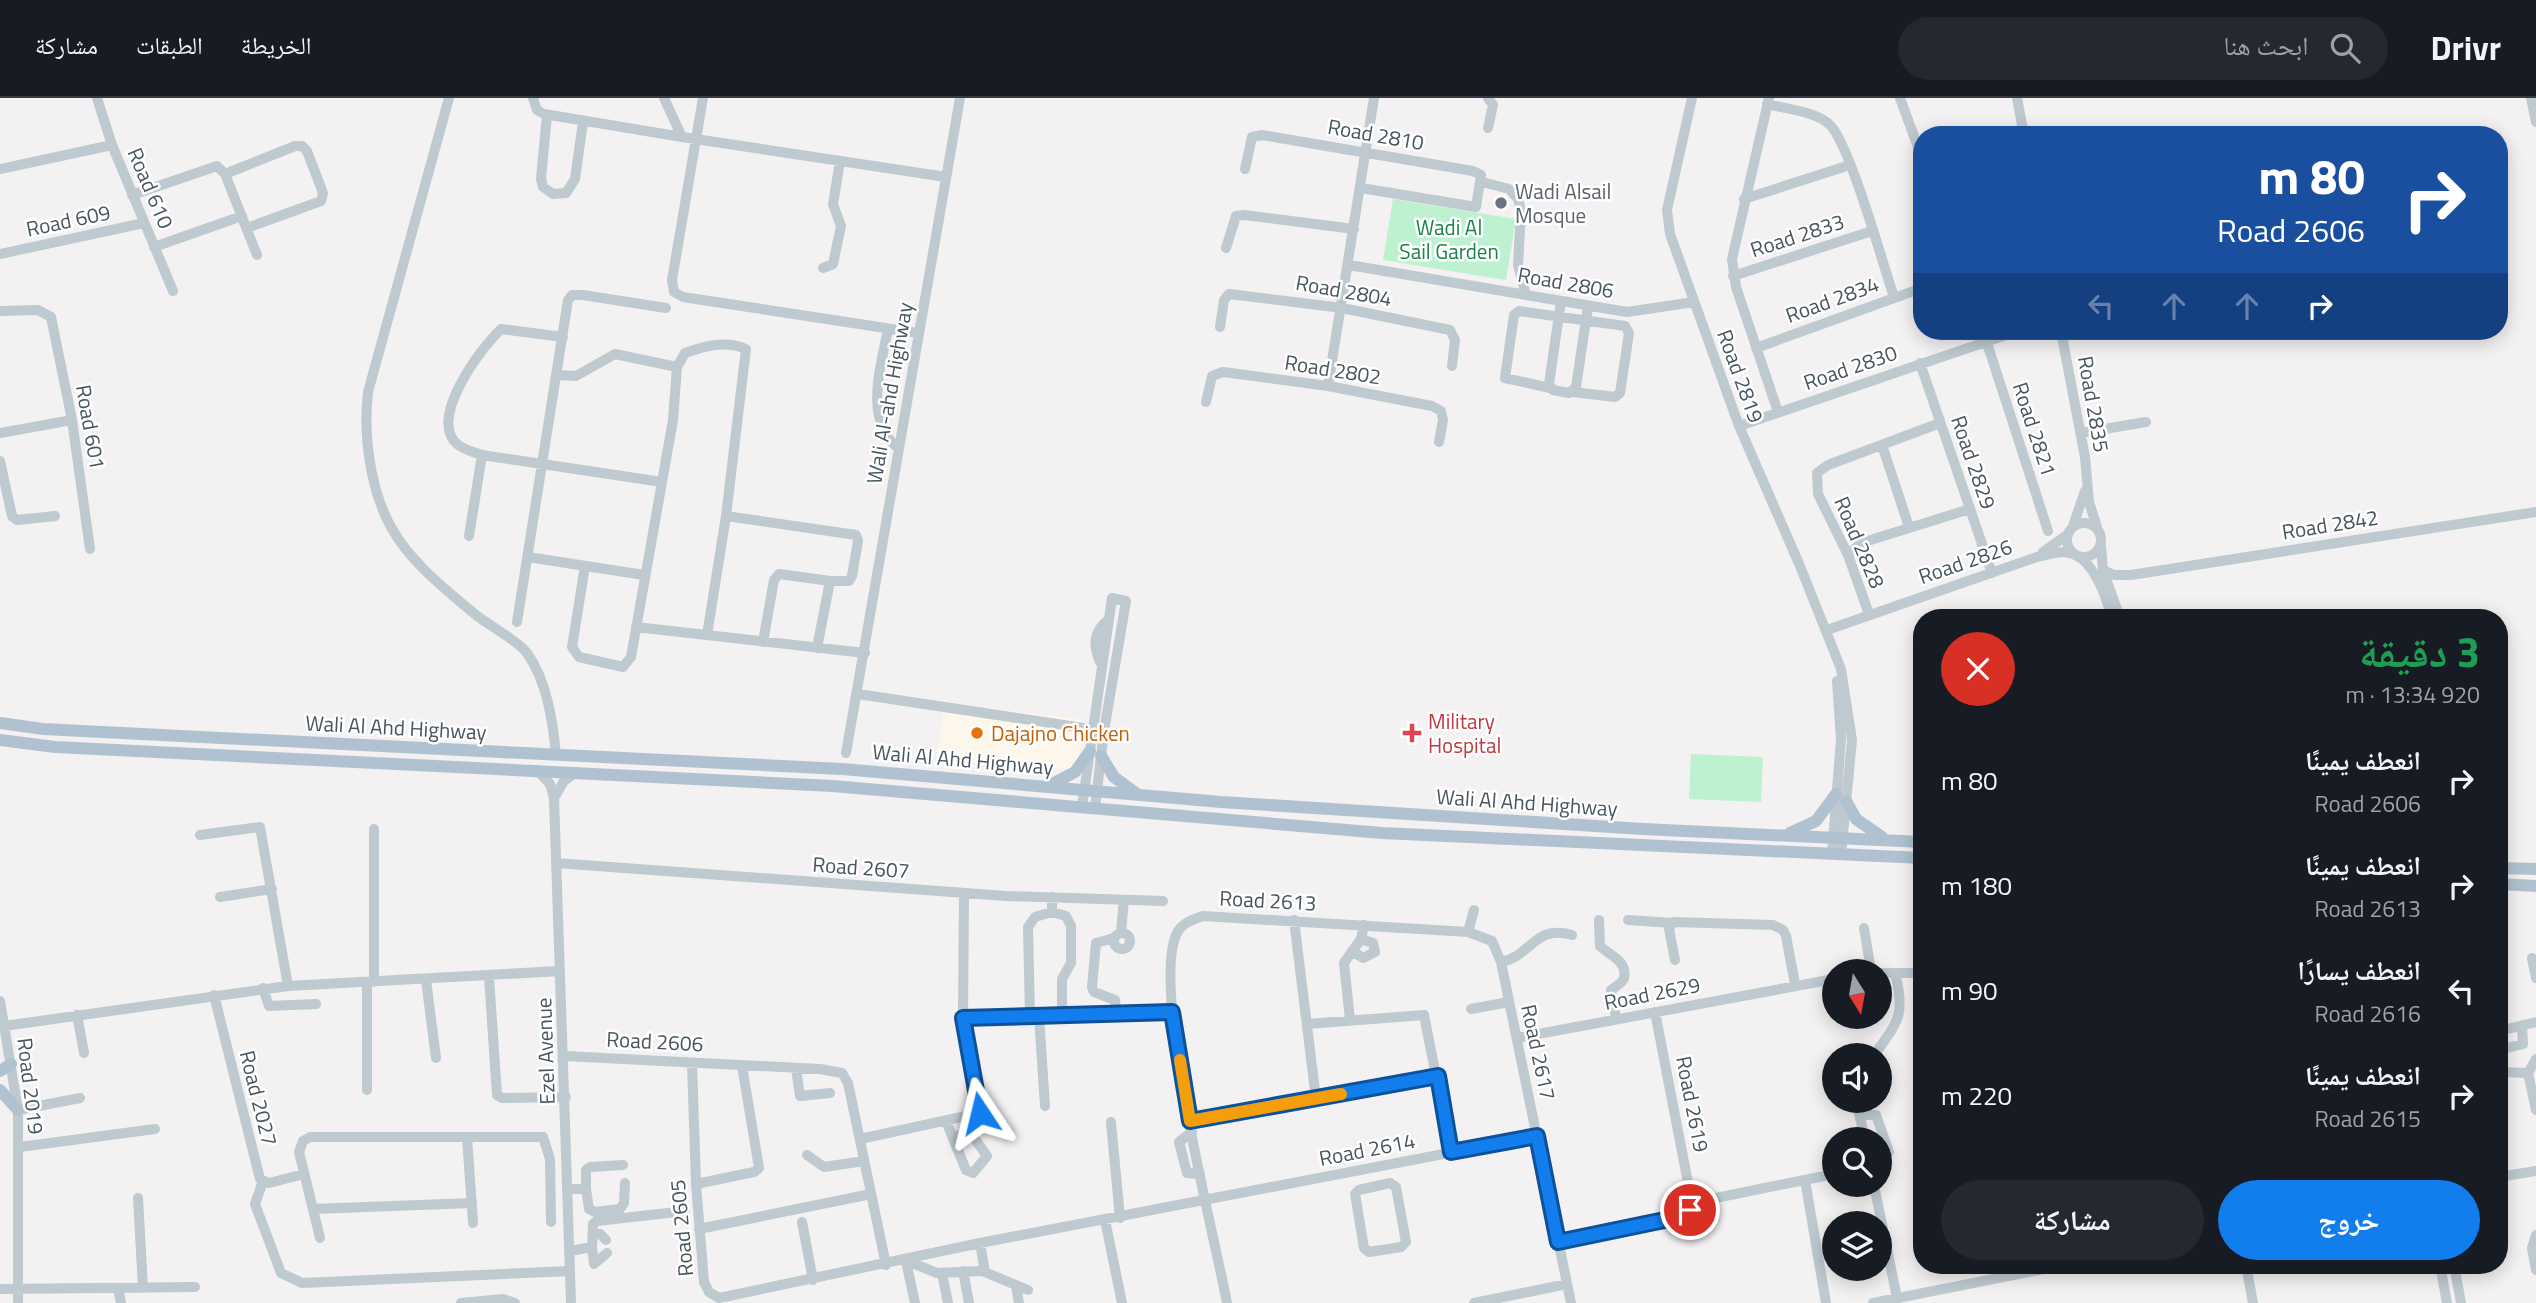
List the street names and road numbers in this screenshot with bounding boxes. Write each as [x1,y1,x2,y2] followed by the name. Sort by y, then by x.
[1325,110,1427,158] street label: Road 2810
[120,142,182,234] street label: Road 610
[23,195,113,245] street label: Road 609
[1746,205,1848,265] street label: Road 2833
[1515,258,1617,306] street label: Road 2806
[1293,266,1395,314] street label: Road 2804
[1781,267,1883,331] street label: Road 2834
[857,300,921,486] street label: Wali Al-ahd Highway
[1709,325,1773,427] street label: Road 2819
[1799,336,1901,398] street label: Road 2830
[1283,346,1383,392] street label: Road 2802
[2070,353,2118,455] street label: Road 2835
[2005,378,2065,480] street label: Road 2821
[68,382,114,472] street label: Road 601
[1943,411,2005,513] street label: Road 2829
[1826,491,1894,593] street label: Road 2828
[2280,501,2380,547] street label: Road 2842
[1914,530,2016,592] street label: Road 2826
[304,706,488,748] street label: Wali Al Ahd Highway
[871,735,1055,783] street label: Wali Al Ahd Highway
[1435,780,1619,824] street label: Wali Al Ahd Highway
[811,848,911,886] street label: Road 2607
[1219,881,1317,919] street label: Road 2613
[1601,968,1703,1018] street label: Road 2629
[527,997,563,1105] street label: Ezel Avenue
[1513,1001,1565,1103] street label: Road 2617
[606,1022,704,1060] street label: Road 2606
[9,1036,53,1136] street label: Road 2019
[232,1047,286,1149] street label: Road 2027
[1668,1053,1718,1155] street label: Road 2619
[1316,1124,1418,1174] street label: Road 2614
[661,1178,701,1278] street label: Road 2605

